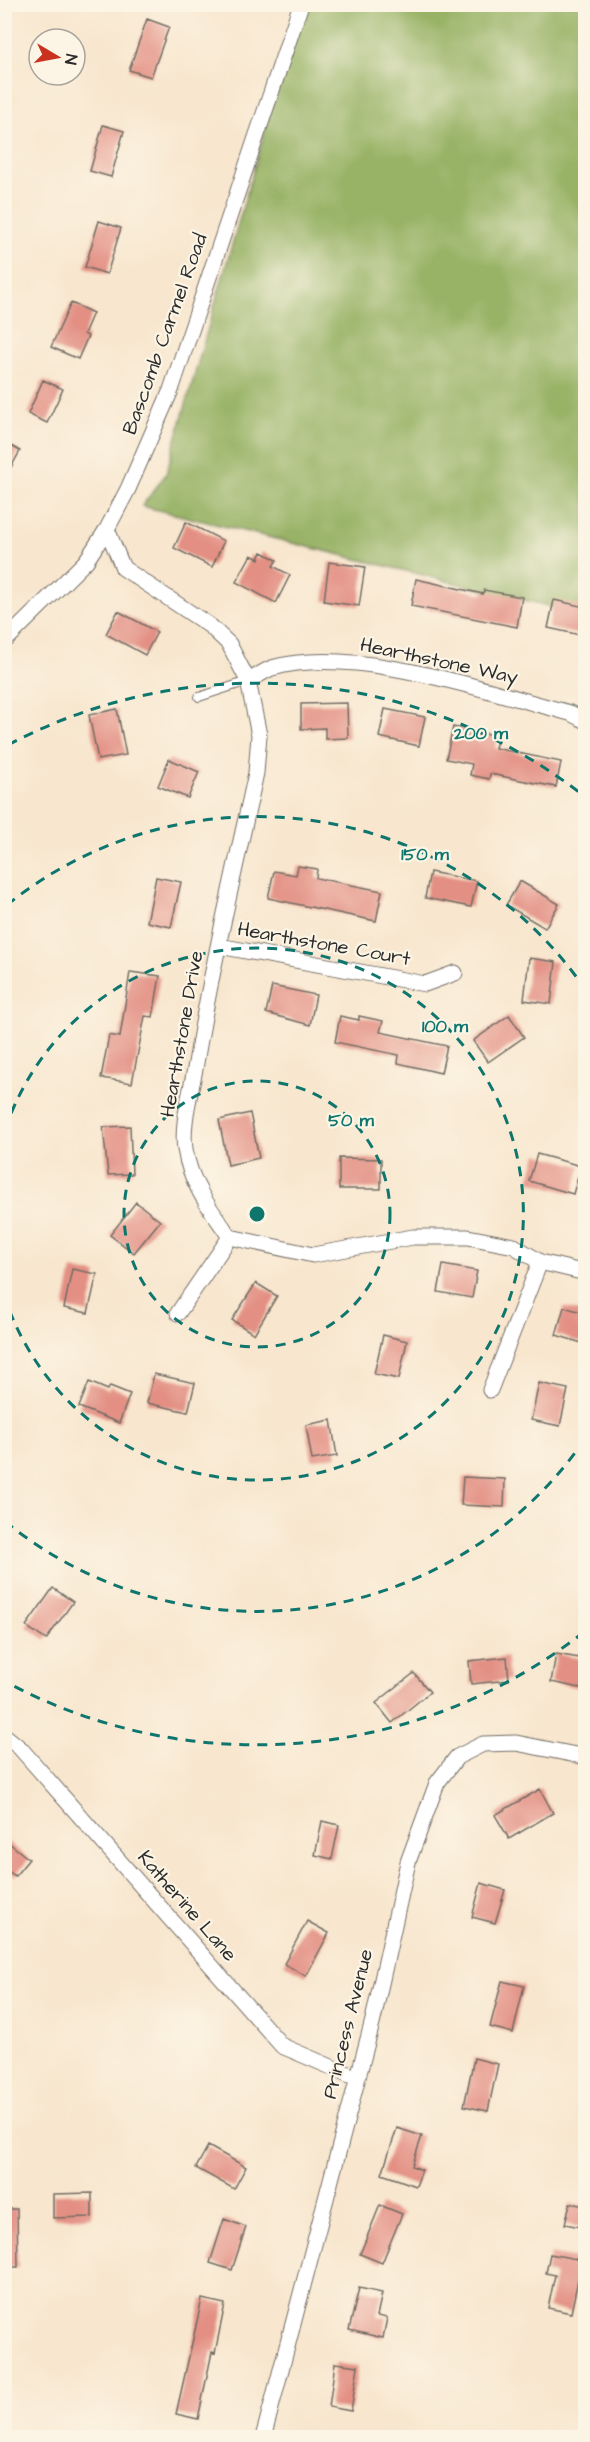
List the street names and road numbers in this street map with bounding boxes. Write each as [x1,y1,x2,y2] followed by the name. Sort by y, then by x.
[116,230,214,438] street label: Bascomb Carmel Road
[357,631,520,692] street label: Hearthstone Way
[235,915,413,973] street label: Hearthstone Court
[154,948,210,1119] street label: Hearthstone Drive
[131,1844,243,1968] street label: Katherine Lane
[316,1946,380,2102] street label: Princess Avenue

